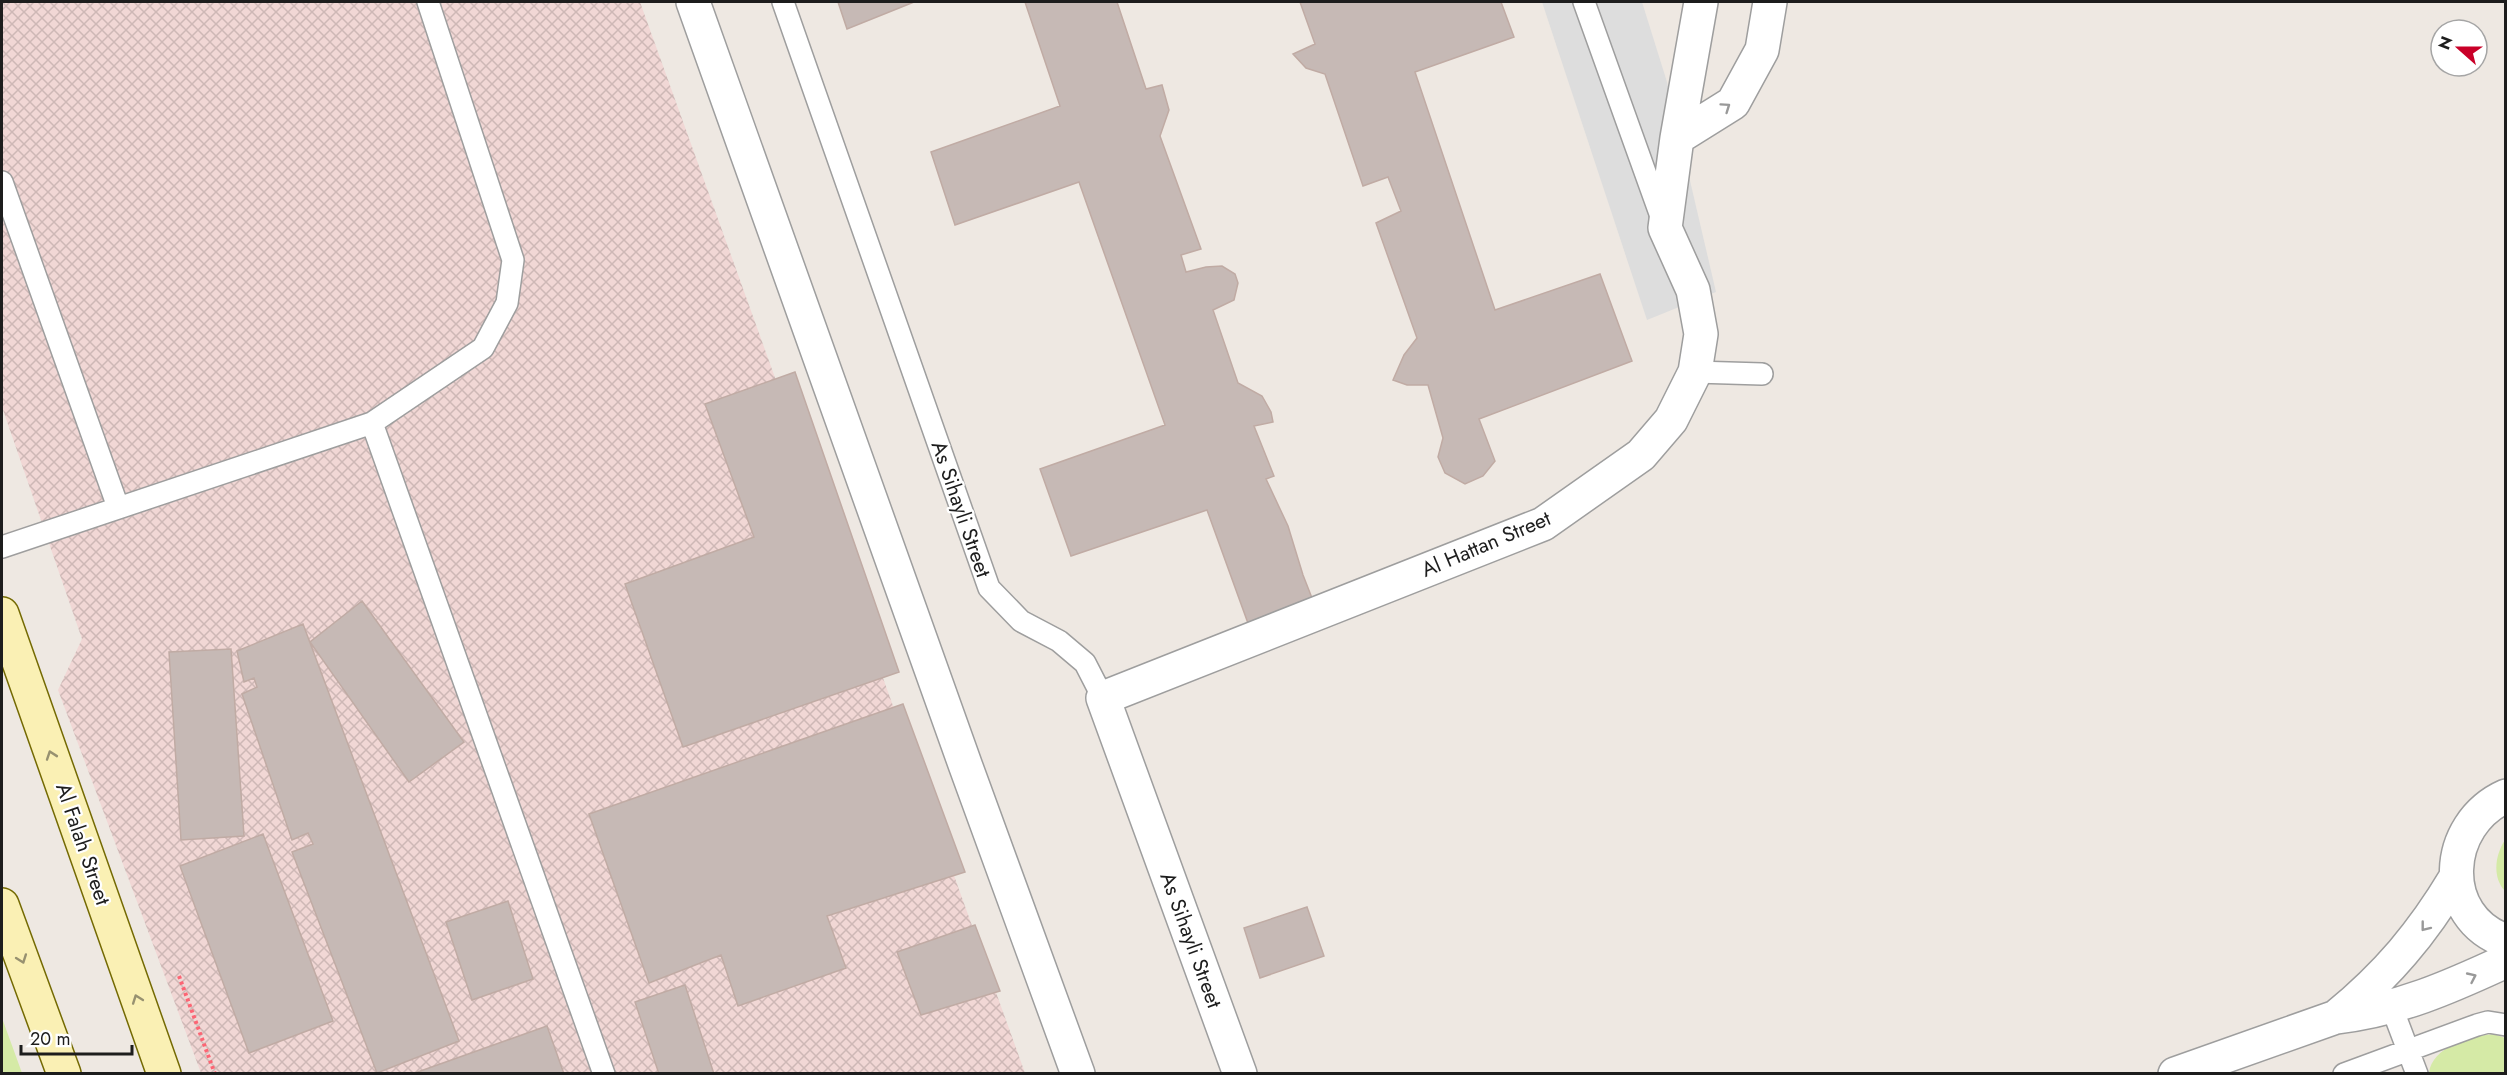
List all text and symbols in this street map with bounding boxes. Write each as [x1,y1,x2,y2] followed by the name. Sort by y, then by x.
[2429,18,2489,78] north arrow
[2432,33,2458,53] text: N
[1720,103,1731,114] one-way arrow
[924,437,998,581] street label: As Sihayli Street
[1417,503,1555,585] street label: Al Hattan Street
[46,751,59,761] one-way arrow
[48,779,118,909] street label: Al Falah Street
[1153,868,1229,1012] street label: As Sihayli Street
[2421,920,2432,931] one-way arrow
[14,954,27,964] one-way arrow
[2466,972,2477,984] one-way arrow
[132,994,145,1005] one-way arrow
[21,1018,132,1056] scale bar
[30,1026,70,1052] text: 20 m

